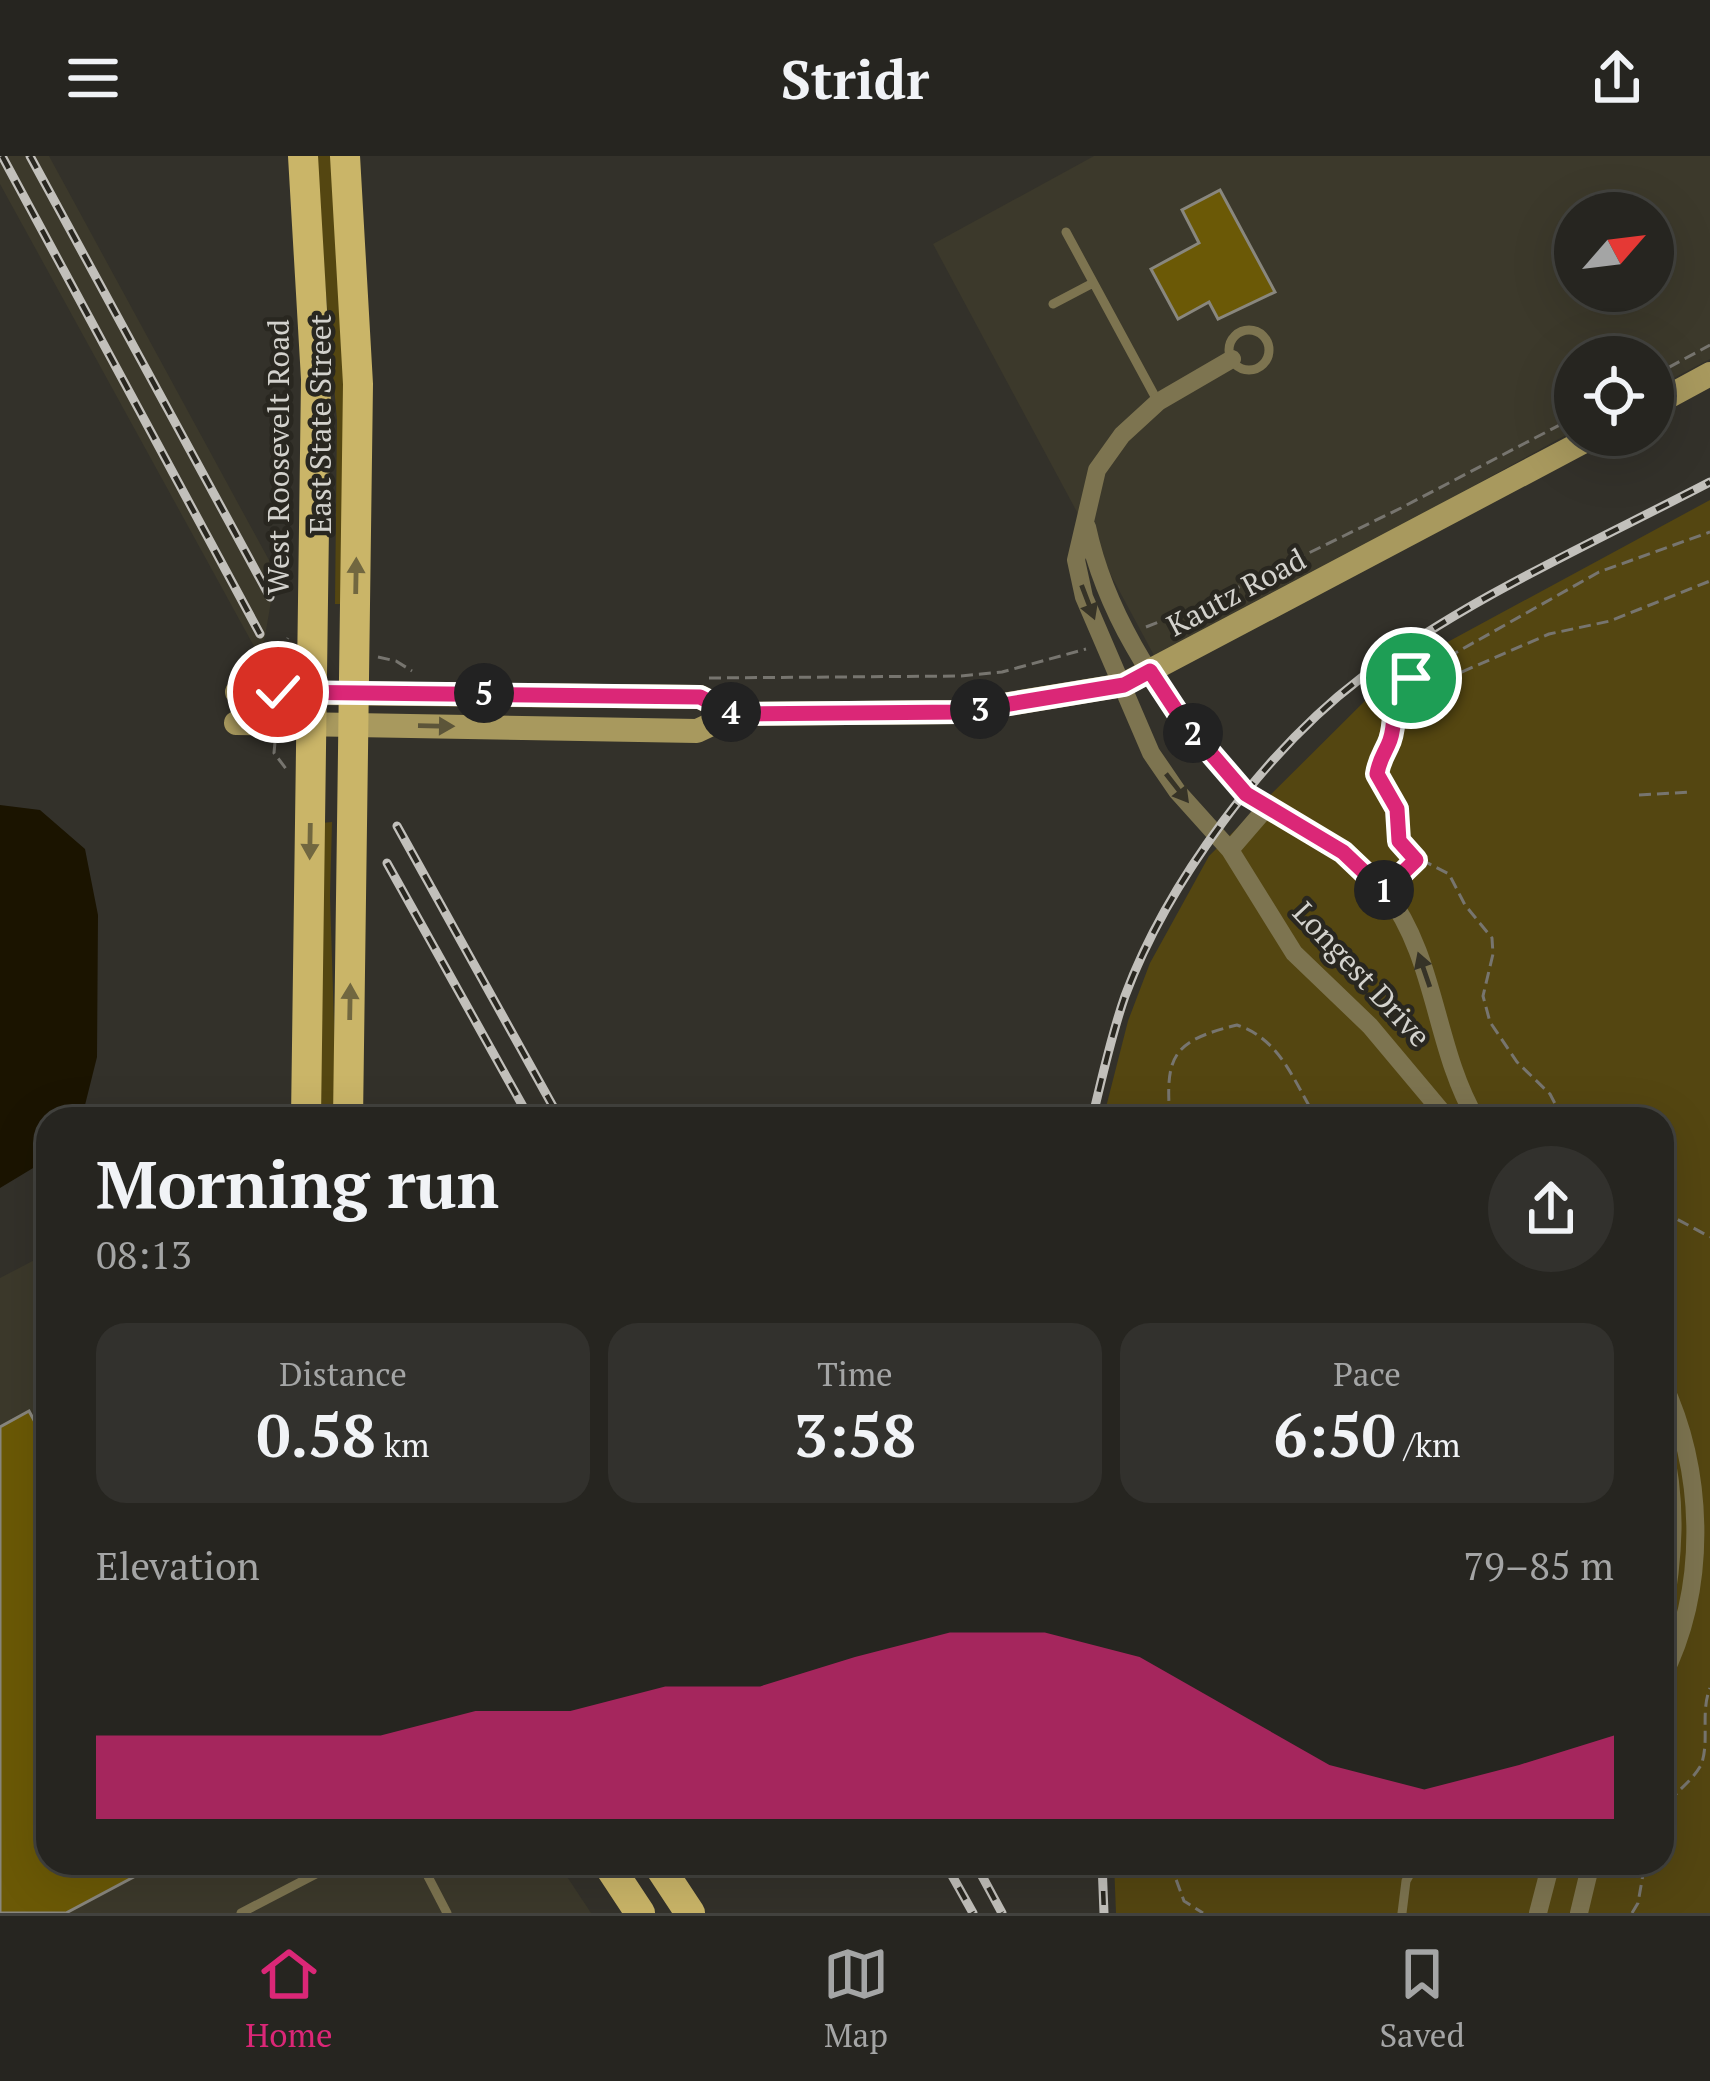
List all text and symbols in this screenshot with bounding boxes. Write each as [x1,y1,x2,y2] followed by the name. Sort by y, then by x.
[781,43,929,114] text: Stridr
[60,45,126,111] icon: menu
[1584,45,1650,111] icon: share
[1554,192,1674,312] north arrow
[1554,192,1674,456] map controls
[300,314,340,534] street label: East State Street
[258,319,298,595] street label: West Roosevelt Road
[1554,336,1674,456] button: locate
[1160,539,1312,645] street label: Kautz Road
[347,556,366,594] one-way arrow
[1080,585,1099,621] one-way arrow
[1360,627,1462,729] pin
[227,641,329,743] pin
[1378,645,1444,711] icon: arrive
[245,659,311,725] icon: check
[454,663,514,723] pin: 5
[475,671,493,714] text: 5
[950,679,1010,739] pin: 3
[701,682,761,742] pin: 4
[971,687,989,730] text: 3
[722,690,740,733] text: 4
[1163,703,1223,763] pin: 2
[1184,711,1202,754] text: 2
[418,717,456,736] one-way arrow
[1164,772,1188,804] one-way arrow
[300,823,320,861] one-way arrow
[1354,860,1414,920] pin: 1
[1375,868,1393,911] text: 1
[1284,893,1440,1055] street label: Longest Drive
[1414,951,1433,988] one-way arrow
[340,982,359,1020] one-way arrow
[96,1139,499,1227] text: Morning run
[1488,1146,1614,1272] button: share
[96,1228,192,1280] text: 08:13
[279,1352,407,1395] text: Distance
[817,1352,893,1395] text: Time
[1333,1352,1401,1395] text: Pace
[257,1395,376,1474] text: 0.58
[794,1395,916,1474] text: 3:58
[1273,1395,1396,1474] text: 6:50
[376,1423,430,1466] text: km
[1396,1423,1461,1466] text: /km
[96,1539,260,1591] text: Elevation
[1463,1539,1614,1591] text: 79–85 m
[245,1941,333,2056] tab: Home
[823,1941,889,2056] tab: Map
[1379,1941,1465,2056] tab: Saved

